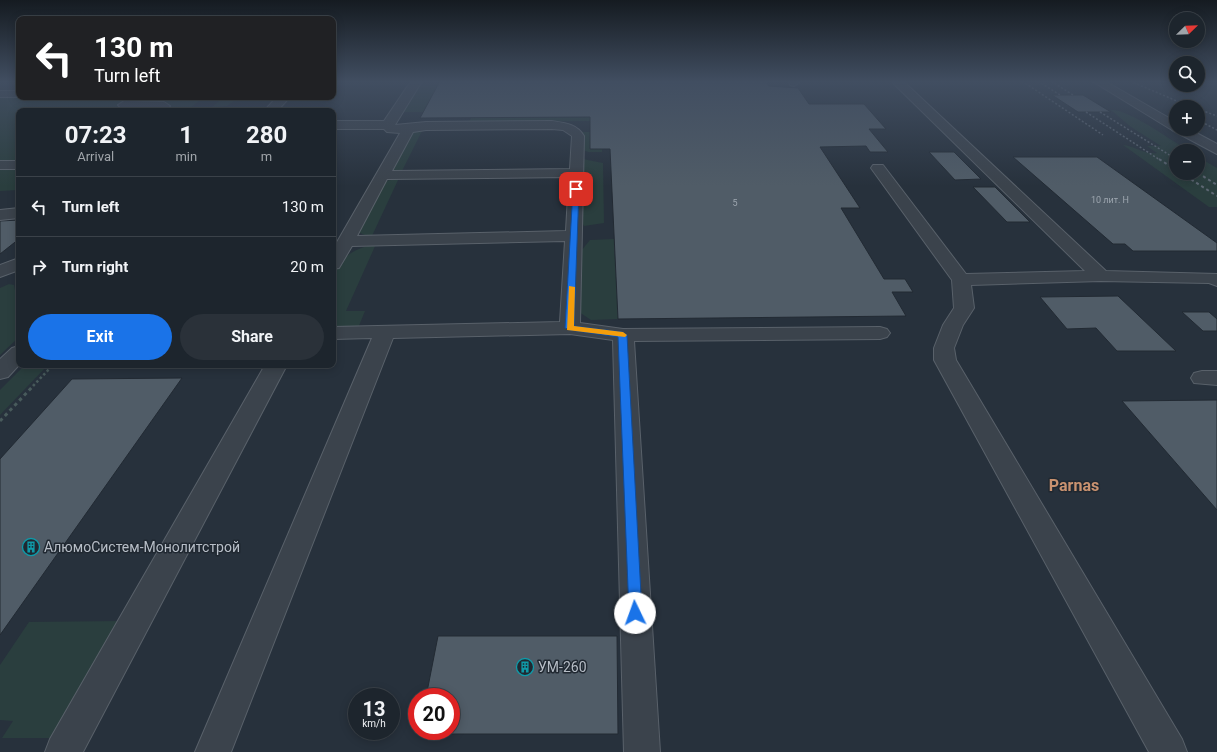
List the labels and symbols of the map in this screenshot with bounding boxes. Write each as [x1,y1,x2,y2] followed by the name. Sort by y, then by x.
[1169,12,1205,48] north arrow
[559,172,593,206] pin
[1091,195,1129,205] house number: 10 лит. Н
[732,198,738,208] house number: 5
[1049,476,1099,495] district label: Parnas
[21,537,41,557] building icon: АлюмоСистем-Монолитстрой
[44,539,240,555] place label: АлюмоСистем-Монолитстрой
[614,592,656,634] position arrow
[515,657,535,677] building icon: УМ-260
[538,659,587,675] place label: УМ-260
[408,688,460,740] speed limit sign: 20

